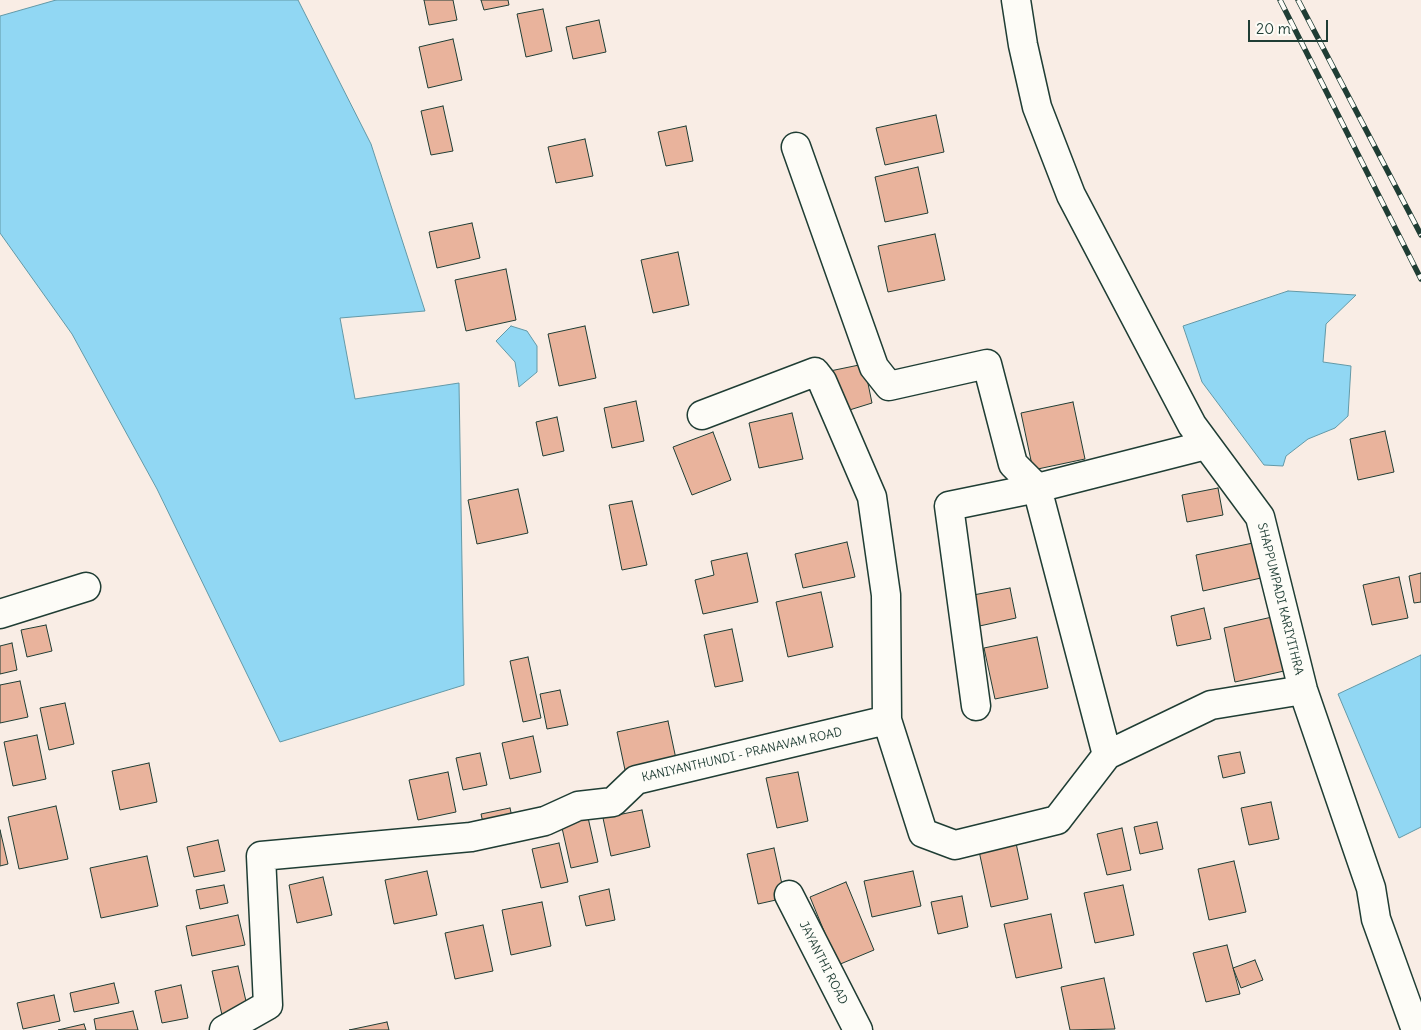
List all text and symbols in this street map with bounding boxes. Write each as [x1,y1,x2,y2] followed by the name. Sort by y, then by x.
[1251,10,1331,42] scale bar
[1256,19,1291,38] text: 20 m
[1254,521,1306,677] street label: SHAPPUMPADI KARIYITHRA
[640,725,844,785] street label: KANIYANTHUNDI - PRANAVAM ROAD
[796,919,850,1007] street label: JAYANTHI ROAD

